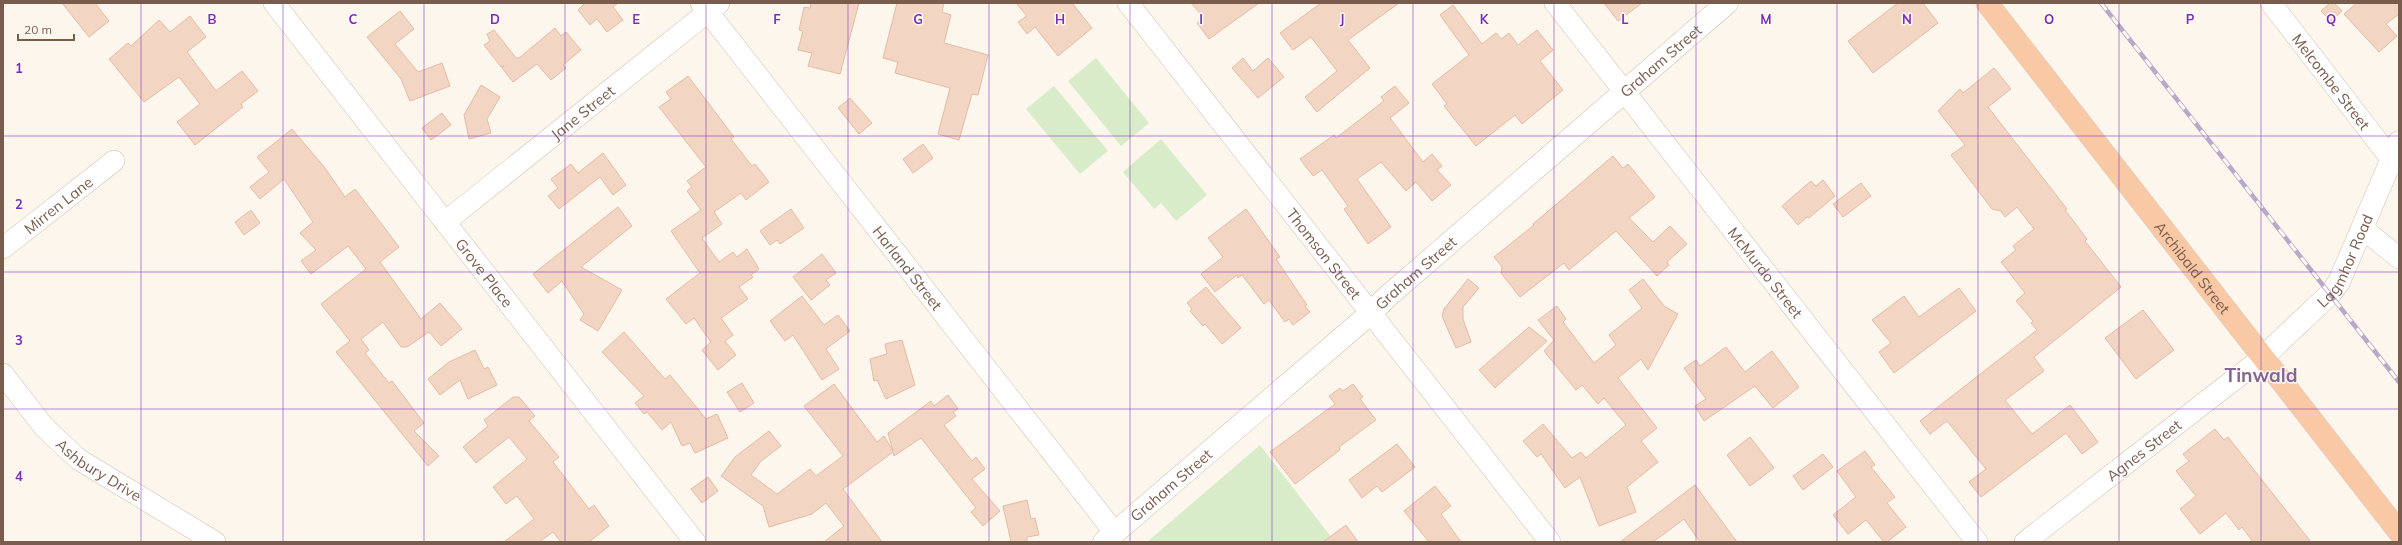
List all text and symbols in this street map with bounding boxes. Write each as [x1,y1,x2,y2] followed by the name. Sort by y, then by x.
[208,11,217,27] text: B
[349,11,358,27] text: C
[490,11,500,27] text: D
[632,11,640,27] text: E
[773,11,781,27] text: F
[913,11,923,27] text: G
[1055,11,1065,27] text: H
[1199,11,1203,27] text: I
[1340,11,1344,27] text: J
[1480,11,1490,27] text: K
[1621,11,1629,27] text: L
[1760,11,1772,27] text: M
[1902,11,1912,27] text: N
[2044,11,2054,27] text: O
[2186,11,2195,27] text: P
[2326,11,2336,27] text: Q
[18,16,74,42] scale bar
[1616,20,1705,101] street label: Graham Street
[24,22,52,37] text: 20 m
[2288,30,2374,133] street label: Melcombe Street
[15,60,23,76] text: 1
[547,81,618,143] street label: Jane Street
[20,172,96,238] street label: Mirren Lane
[15,196,23,212] text: 2
[1283,204,1365,303] street label: Thomson Street
[2313,211,2377,311] street label: Lagmhor Road
[2151,217,2235,317] street label: Archibald Street
[869,222,947,314] street label: Harland Street
[1724,223,1807,322] street label: McMurdo Street
[1371,232,1460,313] street label: Graham Street
[452,234,517,311] street label: Grove Place
[15,332,23,348] text: 3
[2224,363,2298,387] district label: Tinwald
[2102,415,2185,485] street label: Agnes Street
[52,434,145,505] street label: Ashbury Drive
[1126,444,1216,525] street label: Graham Street
[15,468,23,484] text: 4

